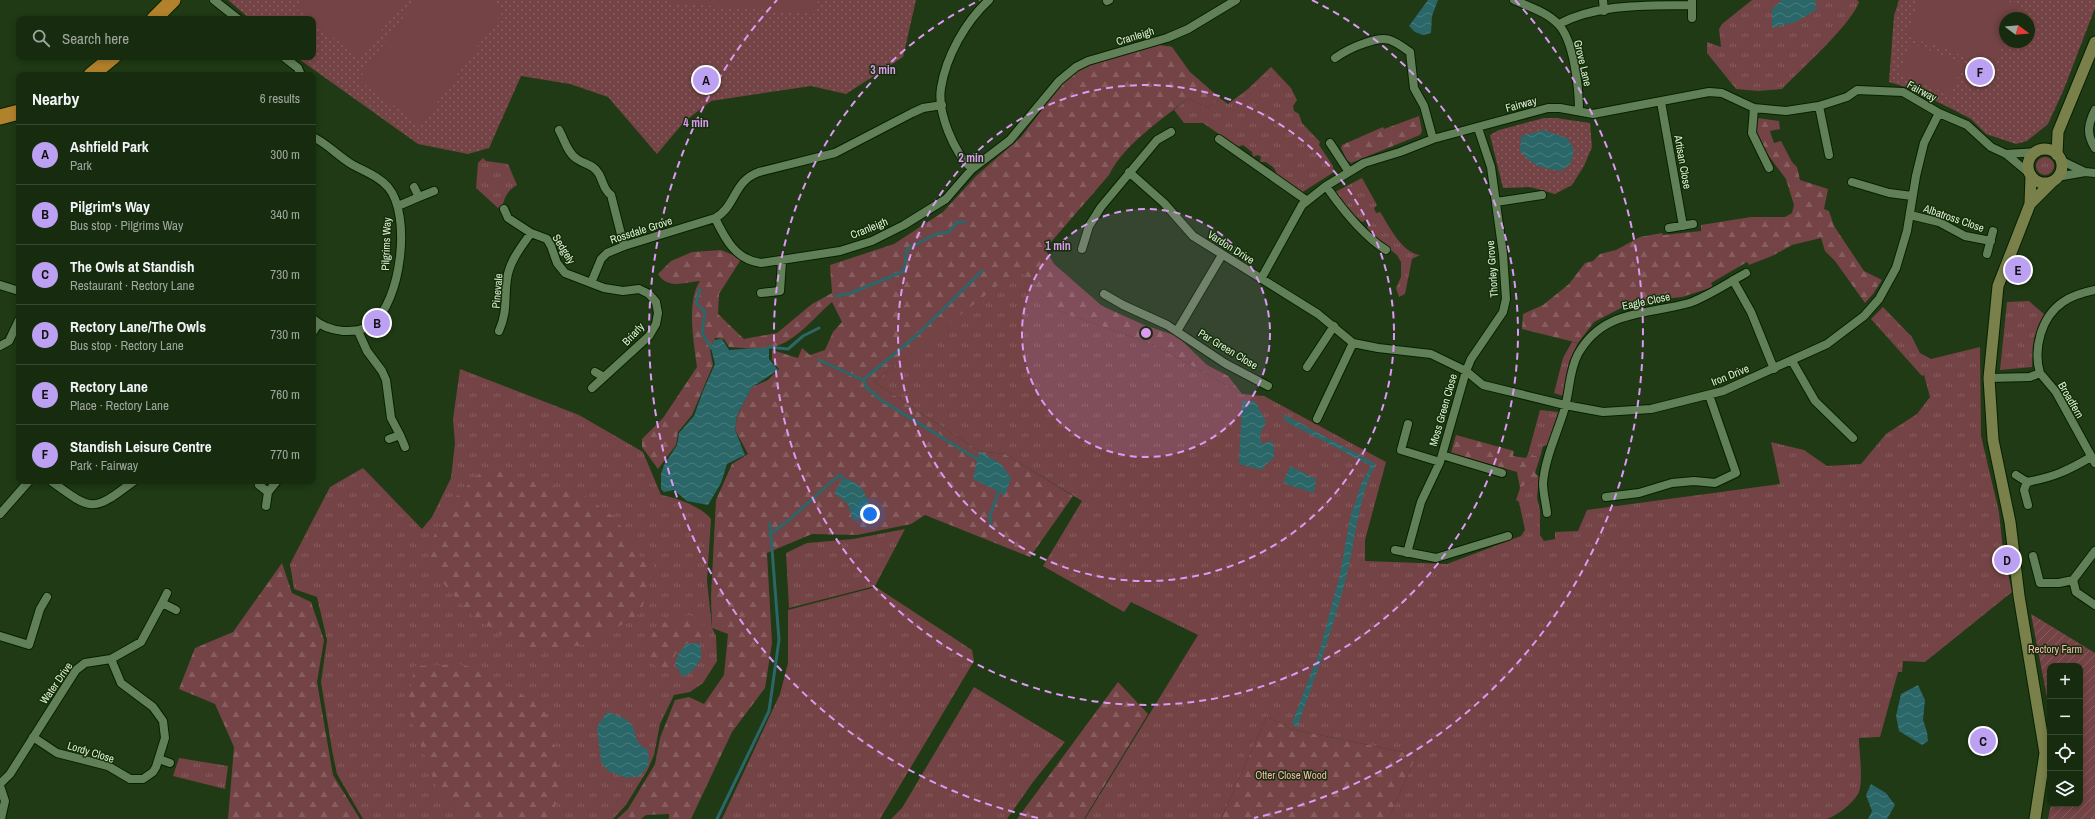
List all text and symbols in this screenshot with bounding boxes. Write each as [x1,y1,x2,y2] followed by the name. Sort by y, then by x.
[1999,12,2035,48] north arrow
[16,16,316,60] search box
[1114,24,1156,48] street label: Cranleigh
[30,27,52,49] icon: search
[62,28,129,49] text: Search here
[1571,38,1595,88] street label: Grove Lane
[1967,57,1993,87] pin: F
[870,62,896,78] text: 3 min
[693,65,719,95] pin: A
[1905,77,1940,105] street label: Fairway
[32,87,79,110] text: Nearby
[260,90,300,107] text: 6 results
[1504,93,1539,115] street label: Fairway
[683,115,709,131] text: 4 min
[1671,133,1695,190] street label: Artisan Close
[70,136,149,157] text: Ashfield Park
[41,146,49,163] text: A
[270,146,300,163] text: 300 m
[958,150,984,166] text: 2 min
[70,157,92,174] text: Park
[70,196,150,217] text: Pilgrim's Way
[1921,201,1986,235] street label: Albatross Close
[41,206,49,223] text: B
[270,206,300,223] text: 340 m
[608,213,674,247] street label: Rossdale Grove
[848,214,890,242] street label: Cranleigh
[70,217,183,234] text: Bus stop · Pilgrims Way
[378,217,394,271] street label: Pilgrims Way
[1205,227,1257,267] street label: Vardon Drive
[549,231,579,267] street label: Sedgely
[1045,238,1071,254] text: 1 min
[1483,240,1501,298] street label: Thorley Grove
[2005,255,2031,285] pin: E
[70,256,194,277] text: The Owls at Standish
[41,266,49,283] text: C
[270,266,300,283] text: 730 m
[488,273,506,309] street label: Pinevale
[70,277,194,294] text: Restaurant · Rectory Lane
[1621,289,1671,313] street label: Eagle Close
[364,308,390,338] pin: B
[70,316,206,337] text: Rectory Lane/The Owls
[619,319,647,348] street label: Briarly
[41,326,49,343] text: D
[270,326,300,343] text: 730 m
[1139,326,1153,340] centre of rings
[1196,326,1260,372] street label: Par Green Close
[70,337,184,354] text: Bus stop · Rectory Lane
[1709,361,1751,389] street label: Iron Drive
[1426,372,1460,448] street label: Moss Green Close
[70,376,148,397] text: Rectory Lane
[2055,379,2087,421] street label: Broadfern
[41,386,49,403] text: E
[270,386,300,403] text: 760 m
[70,397,169,414] text: Place · Rectory Lane
[70,436,212,457] text: Standish Leisure Centre
[42,446,48,463] text: F
[270,446,300,463] text: 770 m
[70,457,138,474] text: Park · Fairway
[860,504,880,524] your location
[1994,545,2020,575] pin: D
[2028,642,2082,656] park label: Rectory Farm
[37,659,75,707] street label: Water Drive
[2047,663,2083,807] map controls
[2047,663,2083,699] button: +
[2047,699,2083,735] button: −
[1970,726,1996,756] pin: C
[2047,735,2083,771] button: locate
[66,738,116,766] street label: Lordy Close
[1255,768,1327,782] park label: Otter Close Wood
[2047,771,2083,807] button: layers

